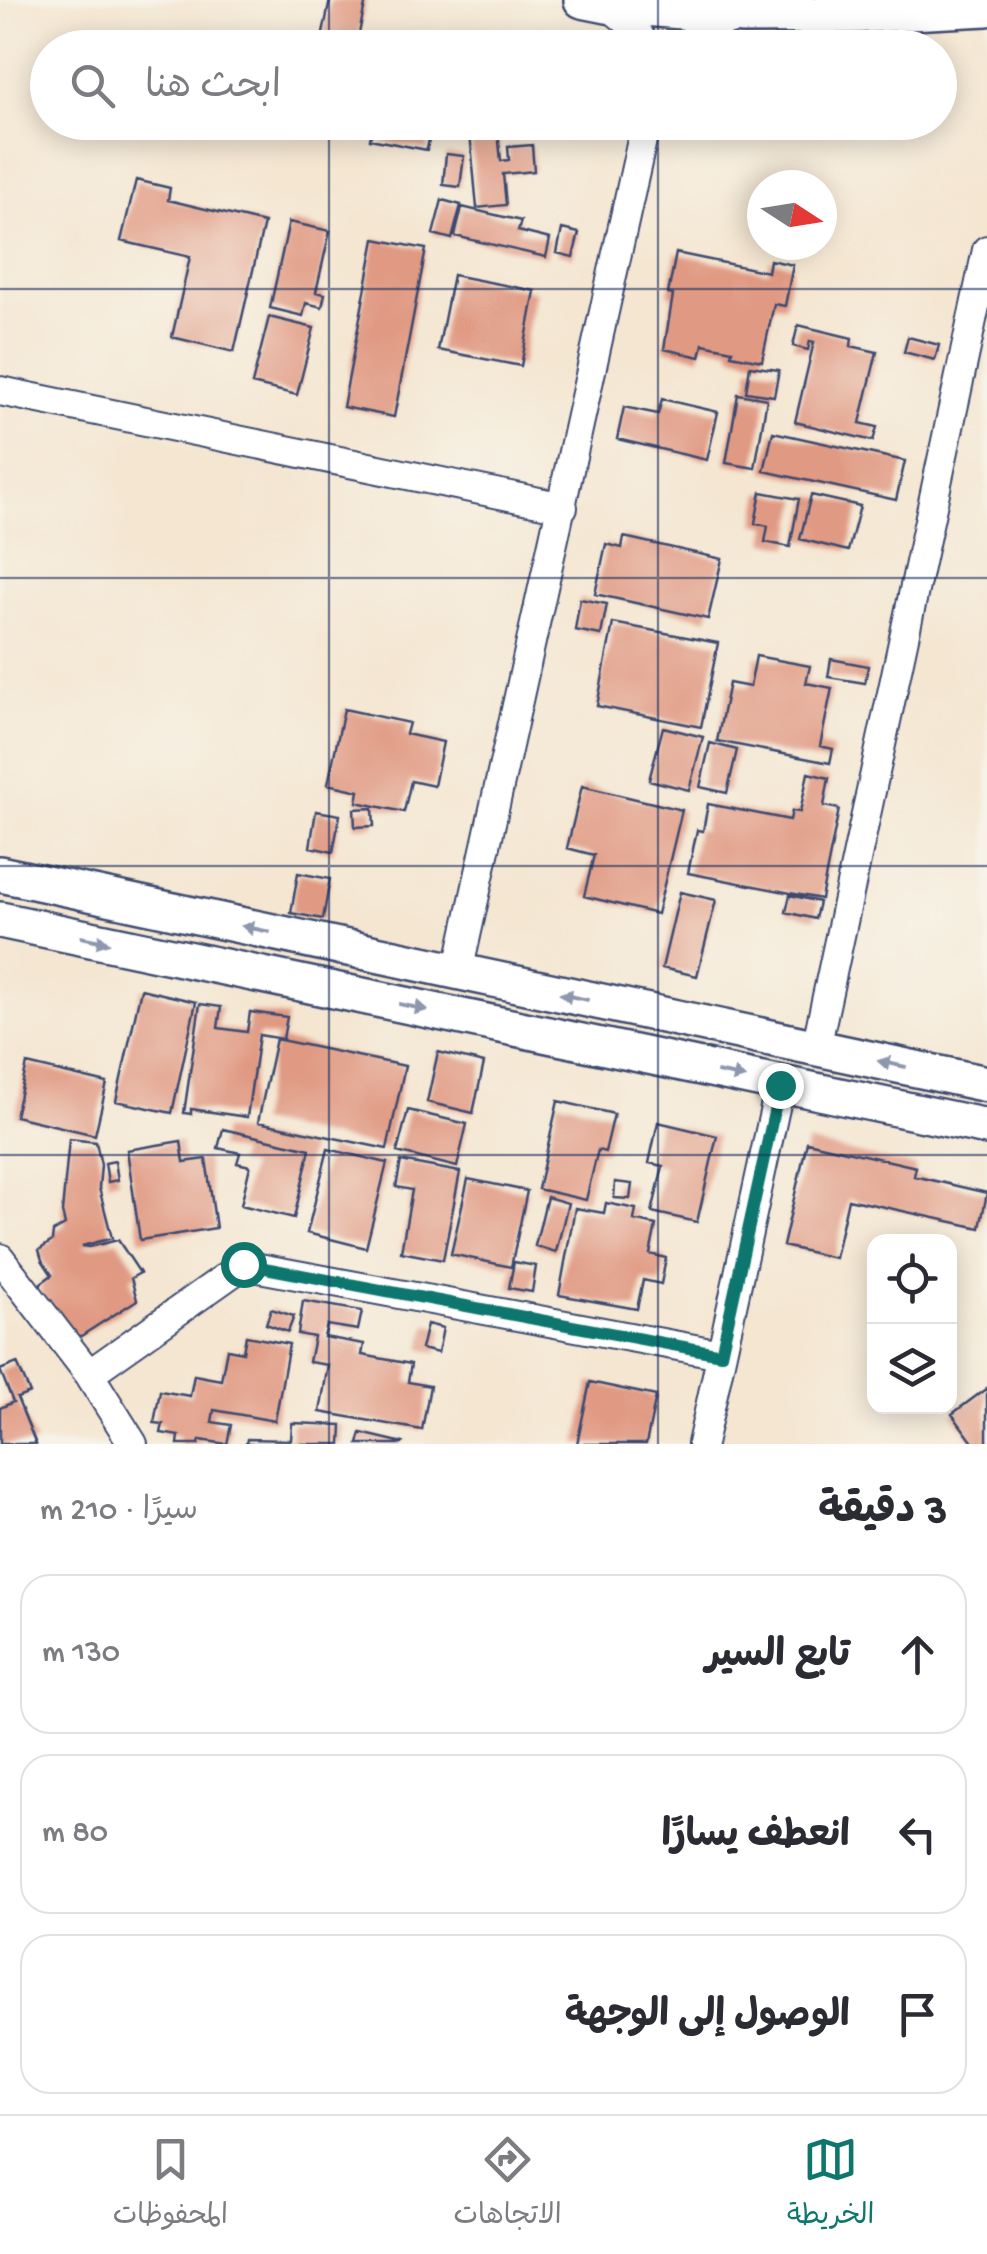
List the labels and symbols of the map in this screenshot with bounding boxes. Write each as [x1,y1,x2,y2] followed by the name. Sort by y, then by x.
[747,170,837,260] north arrow
[240,920,271,936] one-way arrow
[80,932,111,948] one-way arrow
[558,988,589,1004] one-way arrow
[398,1000,429,1016] one-way arrow
[876,1056,907,1072] one-way arrow
[758,1063,804,1109] route end
[716,1068,747,1083] one-way arrow
[221,1242,267,1288] route start

